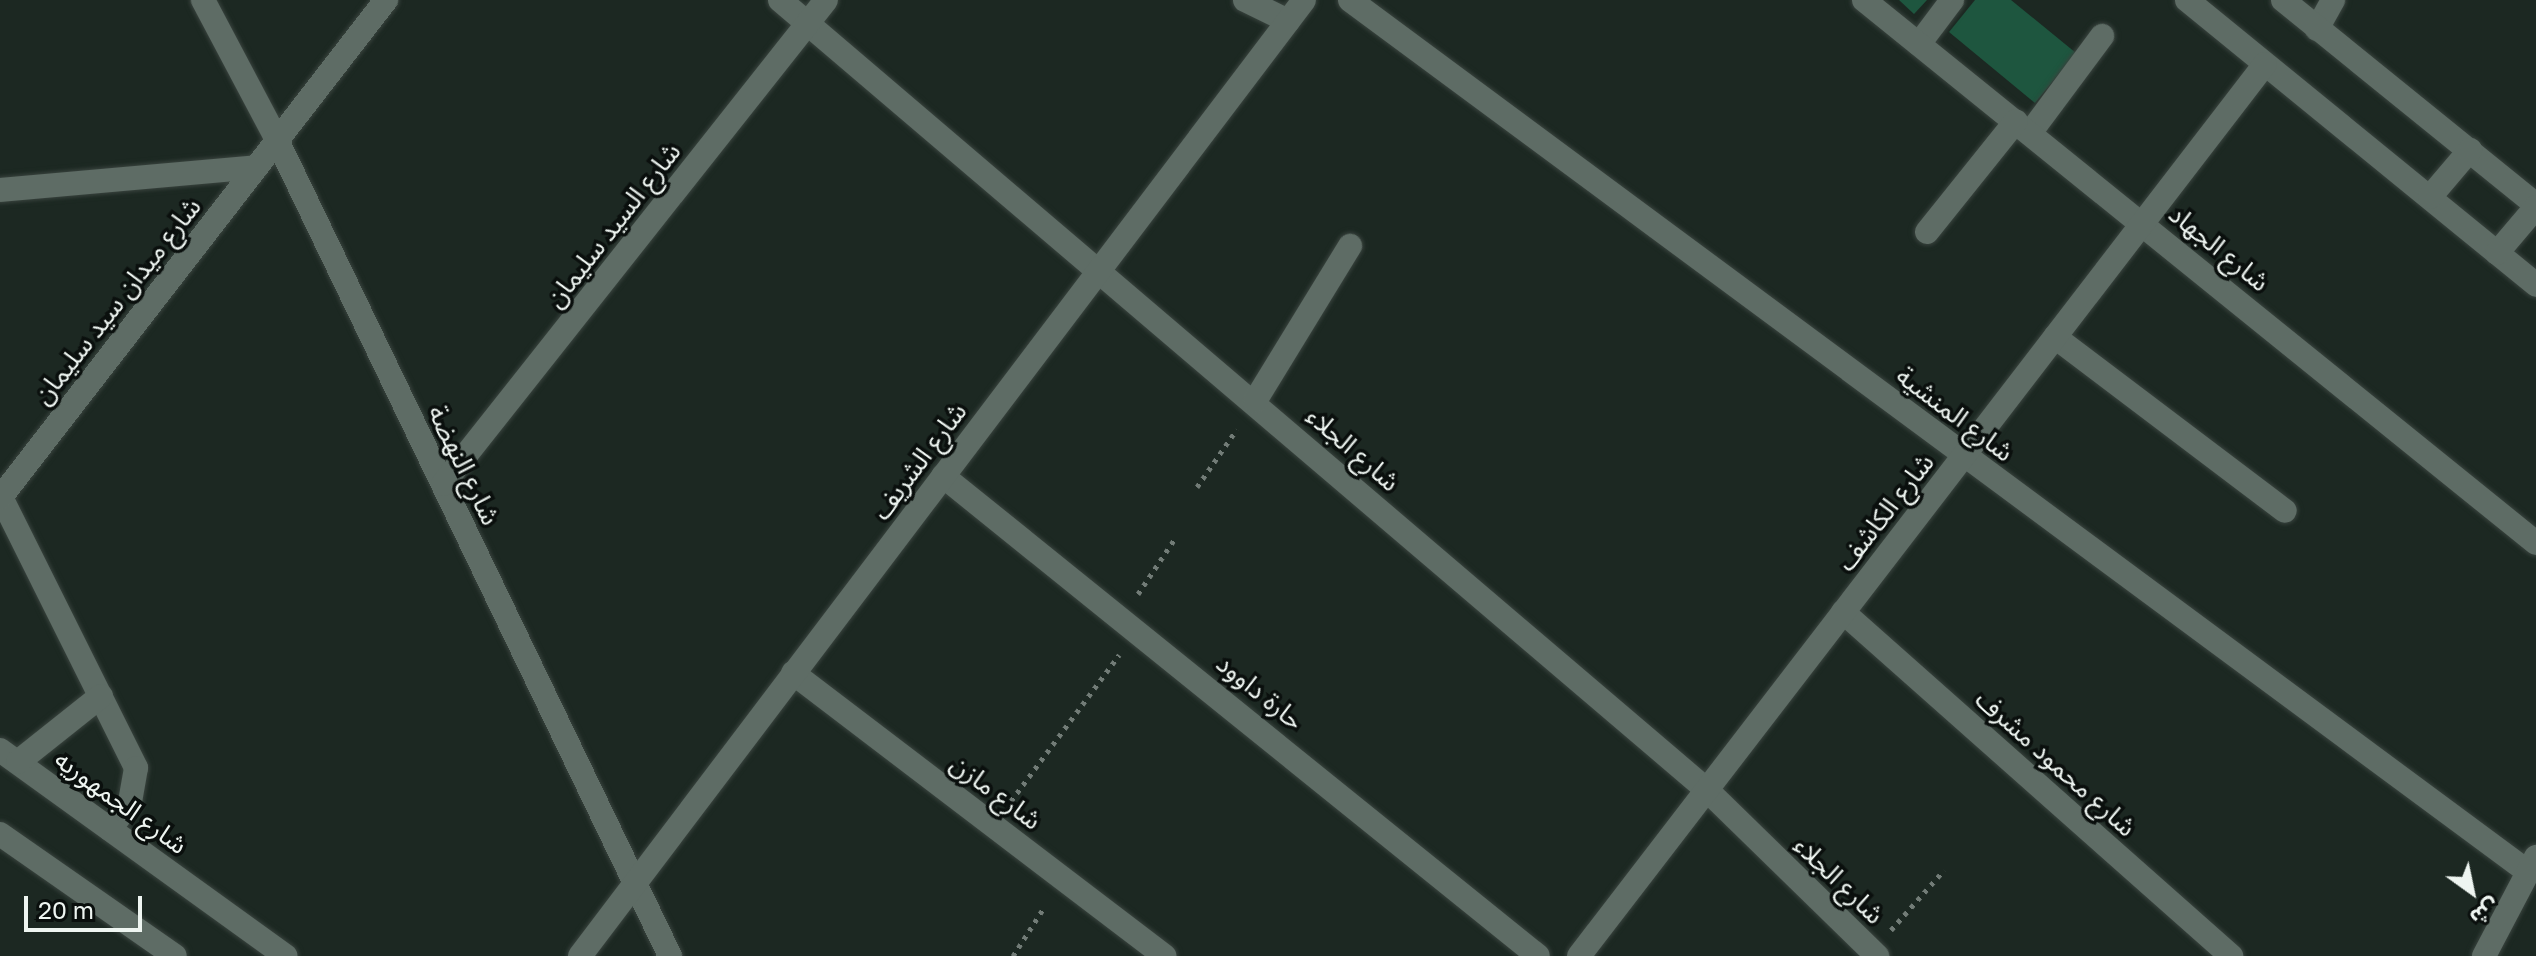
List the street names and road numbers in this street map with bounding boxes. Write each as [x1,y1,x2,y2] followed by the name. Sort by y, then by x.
[539,136,687,314] street label: شارع السيد سليمان
[27,191,207,411] street label: شارع ميدان سيد سليمان
[2163,198,2275,298] street label: شارع الجهاد
[1890,360,2020,468] street label: شارع المنشية
[865,396,973,526] street label: شارع الشريف
[422,400,506,530] street label: شارع النهضة
[1300,400,1406,498] street label: شارع الجلاء
[1830,447,1940,577] street label: شارع الكاشف
[1210,648,1310,736] street label: حارة داوود
[1970,683,2142,843] street label: شارع محمود مشرف
[49,743,193,861] street label: شارع الجمهوريه
[944,748,1048,836] street label: شارع مازن
[1788,830,1890,930] street label: شارع الجلاء

